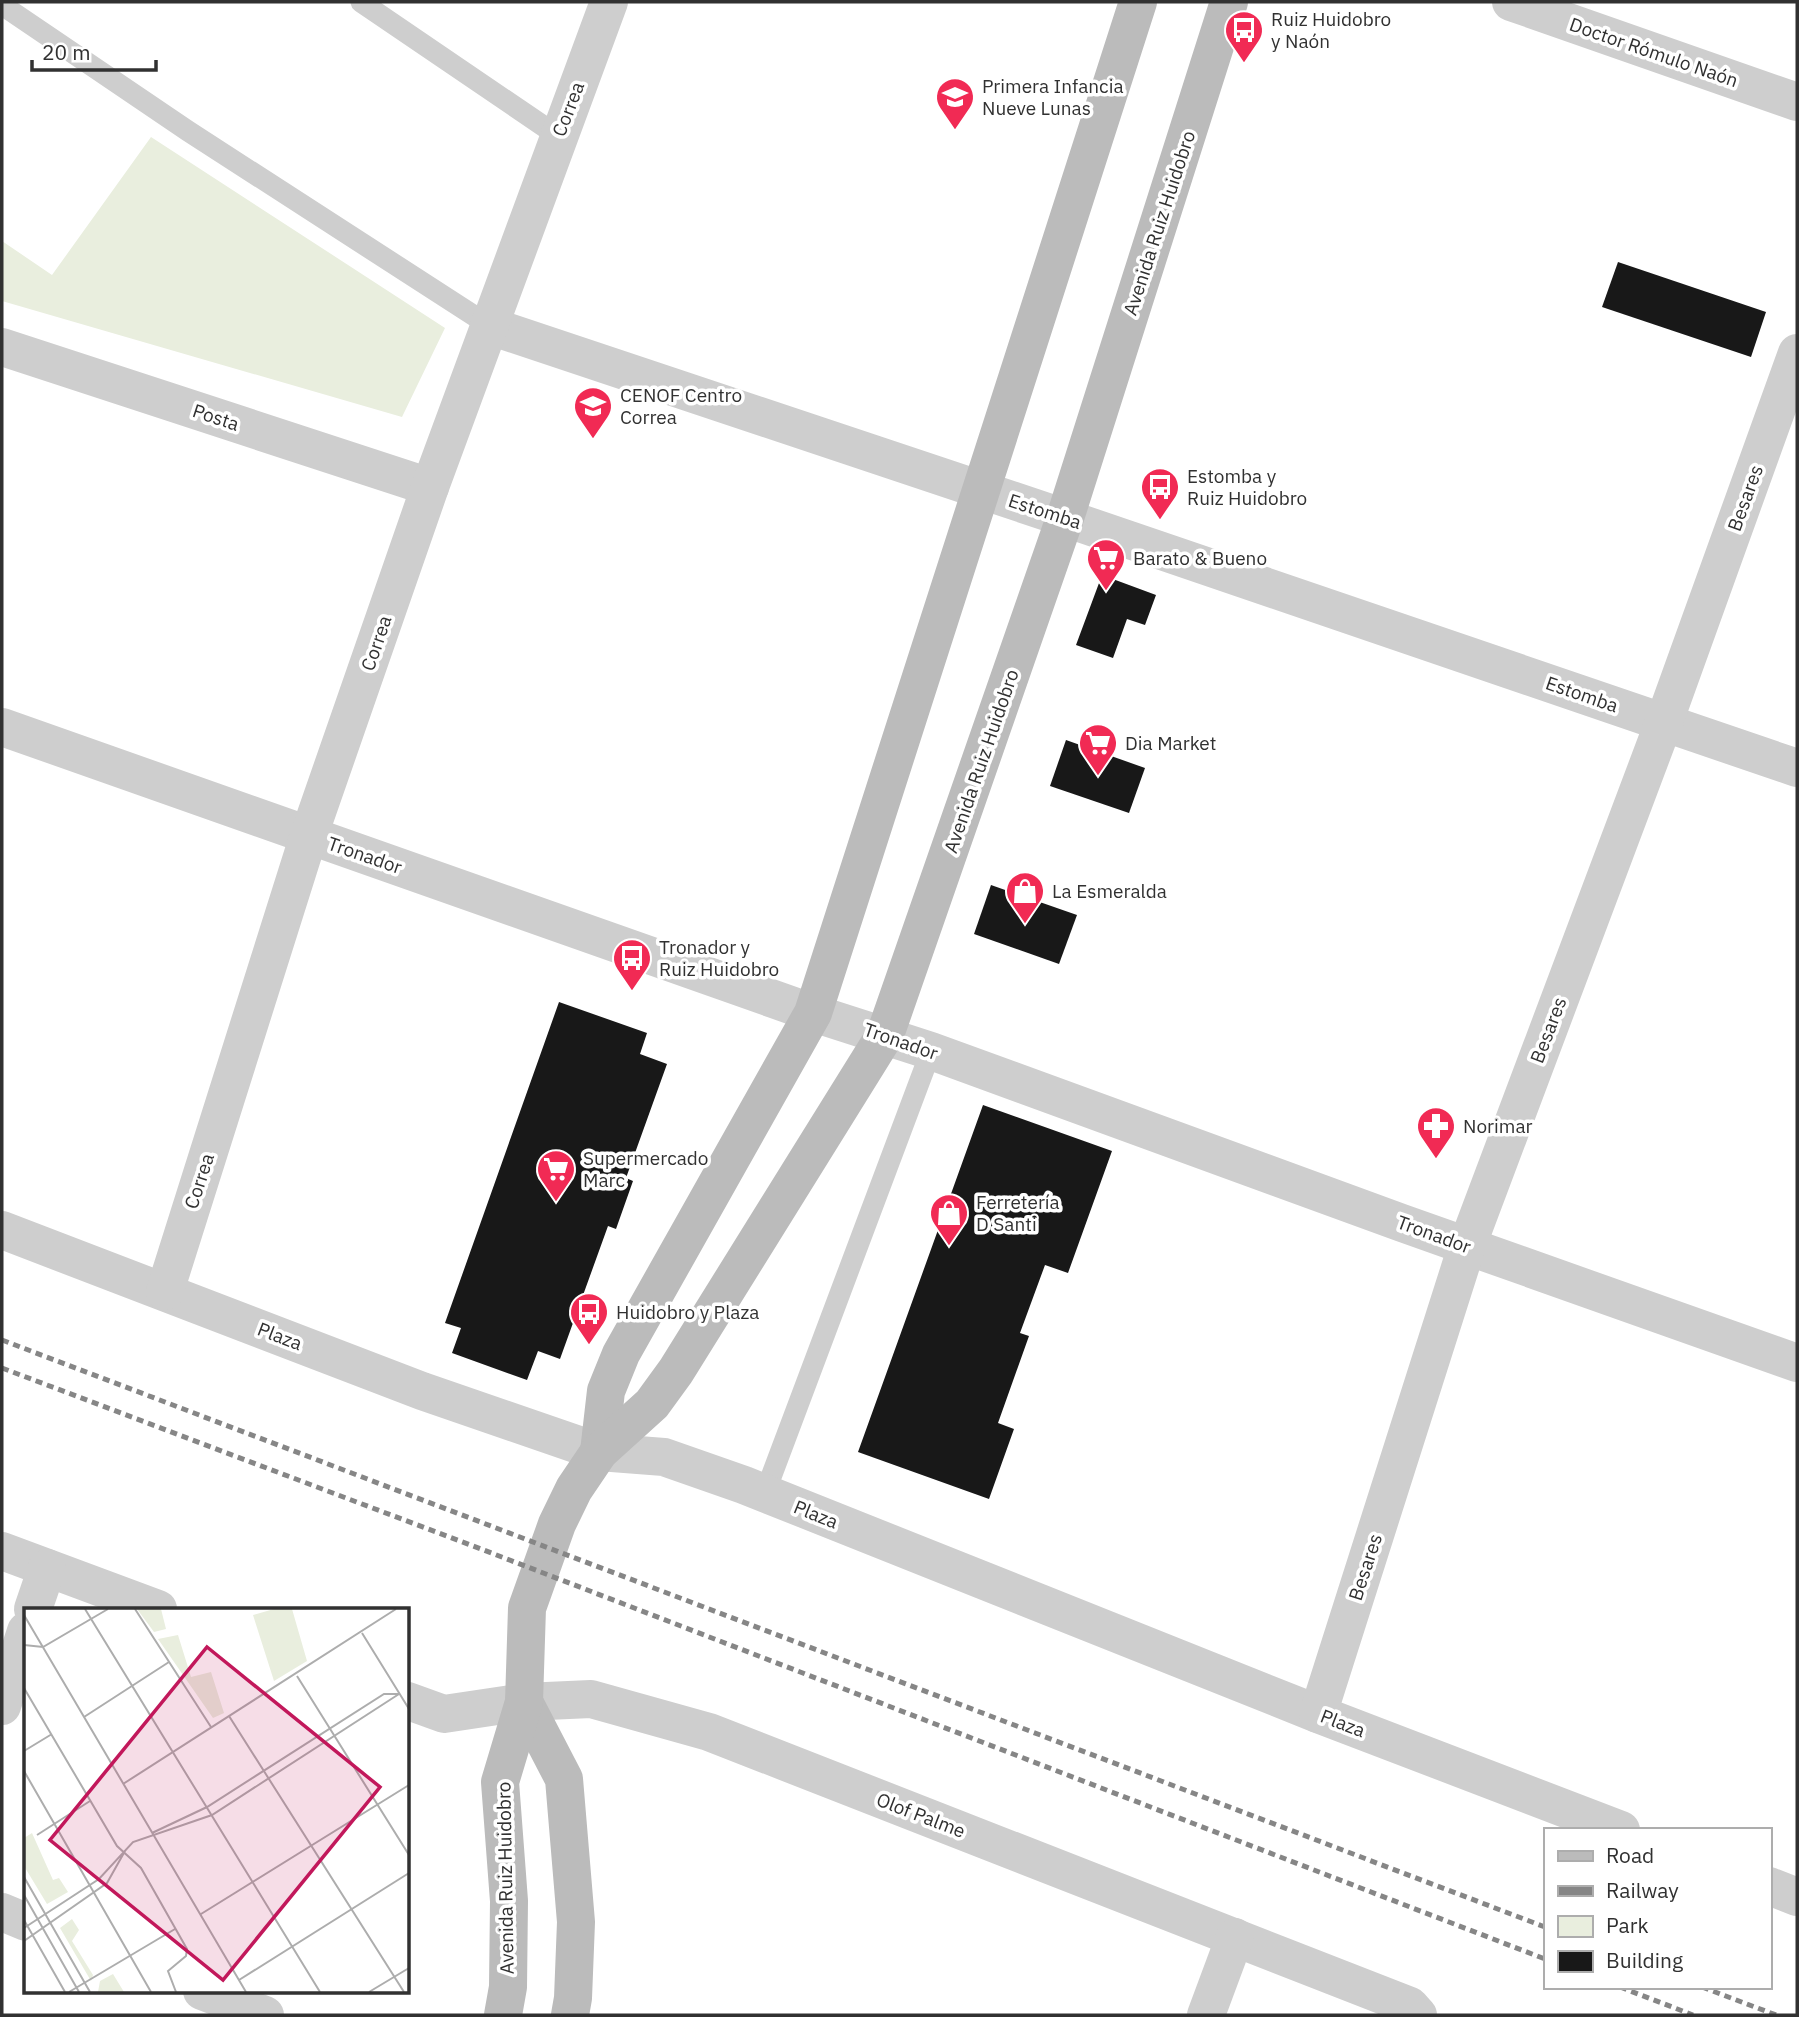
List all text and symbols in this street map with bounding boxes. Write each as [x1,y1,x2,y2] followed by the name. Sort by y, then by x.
[1271,7,1391,53] place label: Ruiz Huidobro y Naón
[1223,9,1265,64] bus stop icon: Ruiz Huidobro y Naón
[1566,12,1742,92] street label: Doctor Rómulo Naón
[32,28,156,72] scale bar
[42,38,91,66] text: 20 m
[982,74,1124,120] place label: Primera Infancia Nueve Lunas
[934,76,976,131] school or university icon: Primera Infancia Nueve Lunas
[547,78,589,140] street label: Correa
[1118,128,1200,318] street label: Avenida Ruiz Huidobro
[620,383,742,429] place label: CENOF Centro Correa
[572,385,614,440] school or university icon: CENOF Centro Correa
[190,398,242,436] street label: Posta
[1722,462,1768,534] street label: Besares
[1187,464,1307,510] place label: Estomba y Ruiz Huidobro
[1139,466,1181,521] bus stop icon: Estomba y Ruiz Huidobro
[1006,488,1084,534] street label: Estomba
[1085,537,1127,592] supermarket icon: Barato & Bueno
[1133,546,1267,570] place label: Barato & Bueno
[355,612,397,674] street label: Correa
[938,666,1024,856] street label: Avenida Ruiz Huidobro
[1543,670,1621,718] street label: Estomba
[1077,722,1119,777] supermarket icon: Dia Market
[1125,731,1216,755] place label: Dia Market
[325,831,405,879] street label: Tronador
[1004,870,1046,925] shop icon: La Esmeralda
[1052,879,1167,903] place label: La Esmeralda
[659,935,779,981] place label: Tronador y Ruiz Huidobro
[611,937,653,992] bus stop icon: Tronador y Ruiz Huidobro
[1524,994,1572,1066] street label: Besares
[861,1017,941,1065] street label: Tronador
[1415,1105,1457,1160] pharmacy icon: Norimar
[1463,1114,1533,1138] place label: Norimar
[583,1146,709,1192] place label: Supermercado Marc
[535,1148,577,1203] supermarket icon: Supermercado Marc
[179,1150,219,1212] street label: Correa
[976,1190,1060,1236] place label: Ferretería D Santi
[928,1192,970,1247] shop icon: Ferretería D Santi
[1394,1210,1474,1258] street label: Tronador
[568,1291,610,1346] bus stop icon: Huidobro y Plaza
[616,1300,759,1324] place label: Huidobro y Plaza
[254,1317,306,1355] street label: Plaza
[790,1494,842,1534] street label: Plaza
[1343,1531,1387,1603] street label: Besares
[24,1608,410,1993] inset map
[1317,1704,1369,1742] street label: Plaza
[491,1781,519,1975] street label: Avenida Ruiz Huidobro
[873,1787,969,1843] street label: Olof Palme
[1544,1828,1771,1989] legend
[1606,1841,1654,1869] text: Road
[1606,1876,1679,1904] text: Railway
[1606,1911,1649,1939] text: Park
[1606,1946,1683,1974] text: Building

